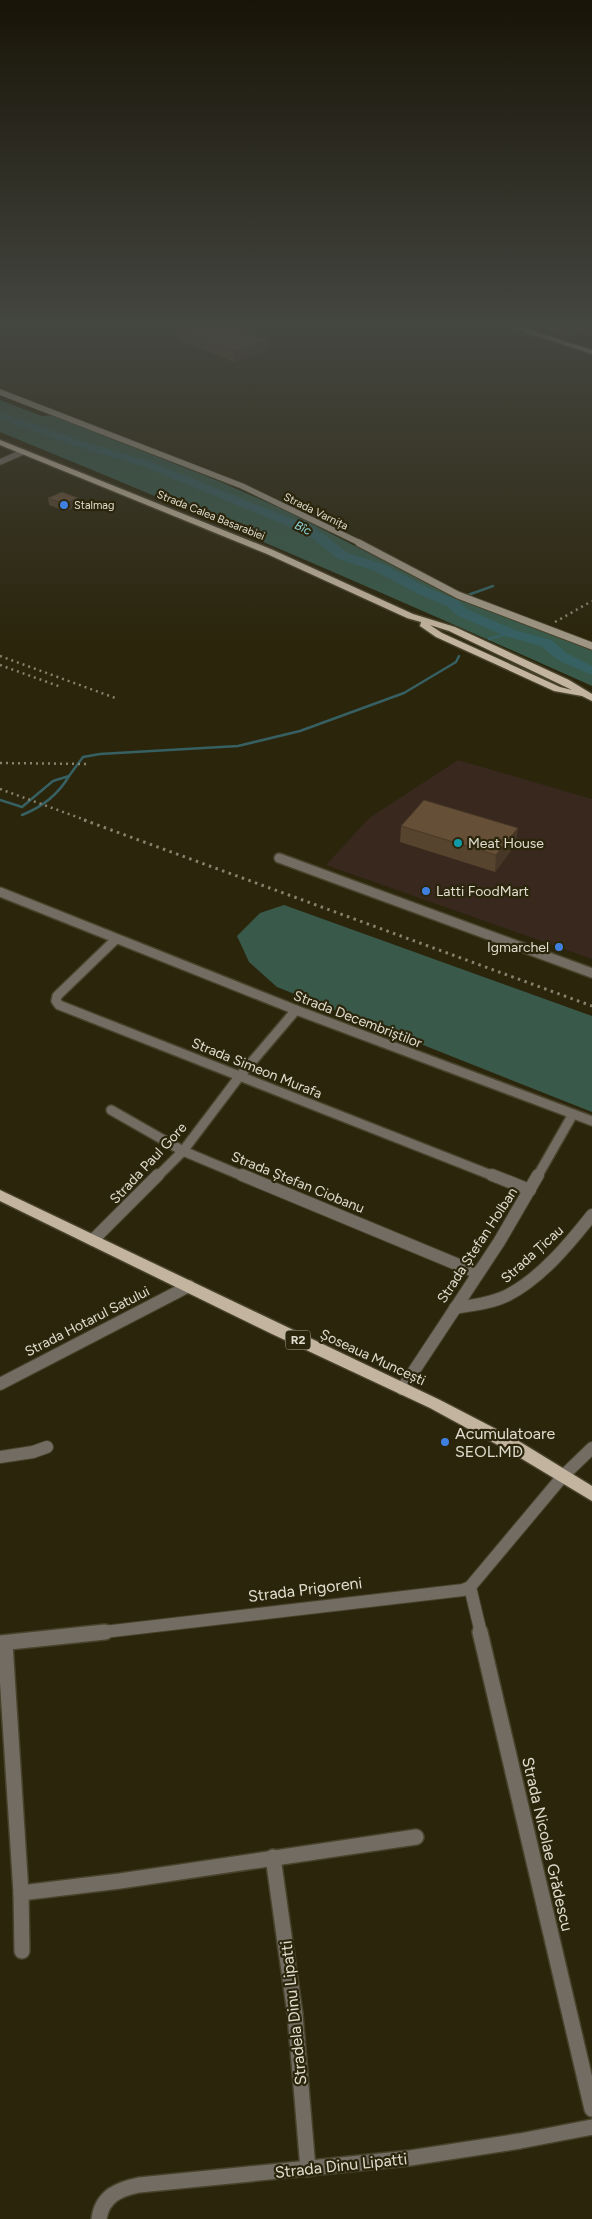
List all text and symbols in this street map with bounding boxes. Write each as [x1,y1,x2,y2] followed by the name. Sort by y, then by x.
[155,488,267,543] street label: Strada Calea Basarabiei
[281,490,350,533] street label: Strada Varnița
[58,499,70,511] marker: Stalmag
[74,499,114,512] place label: Stalmag
[292,518,314,538] water label: Bîc
[468,835,544,852] place label: Meat House
[452,837,464,849] marker: Meat House
[436,883,529,900] place label: Latti FoodMart
[420,885,432,897] marker: Latti FoodMart
[487,939,549,956] place label: Igmarchel
[553,941,565,953] marker: Igmarchel
[291,987,425,1052] street label: Strada Decembriștilor
[189,1035,325,1102] street label: Strada Simeon Murafa
[106,1119,191,1208] street label: Strada Paul Gore
[229,1148,367,1217] street label: Strada Ștefan Ciobanu
[434,1184,521,1306] street label: Strada Ștefan Holban
[498,1222,567,1287] street label: Strada Țicau
[22,1283,152,1360] street label: Strada Hotarul Satului
[317,1326,428,1389] street label: Șoseaua Muncești
[286,1330,310,1350] road number: R2
[455,1424,555,1461] place label: Acumulatoare SEOL.MD
[439,1436,451,1448] marker: Acumulatoare SEOL.MD
[247,1573,363,1606] street label: Strada Prigoreni
[518,1755,577,1933] street label: Strada Nicolae Grădescu
[276,1940,311,2086] street label: Stradela Dinu Lipatti
[274,2149,408,2182] street label: Strada Dinu Lipatti

